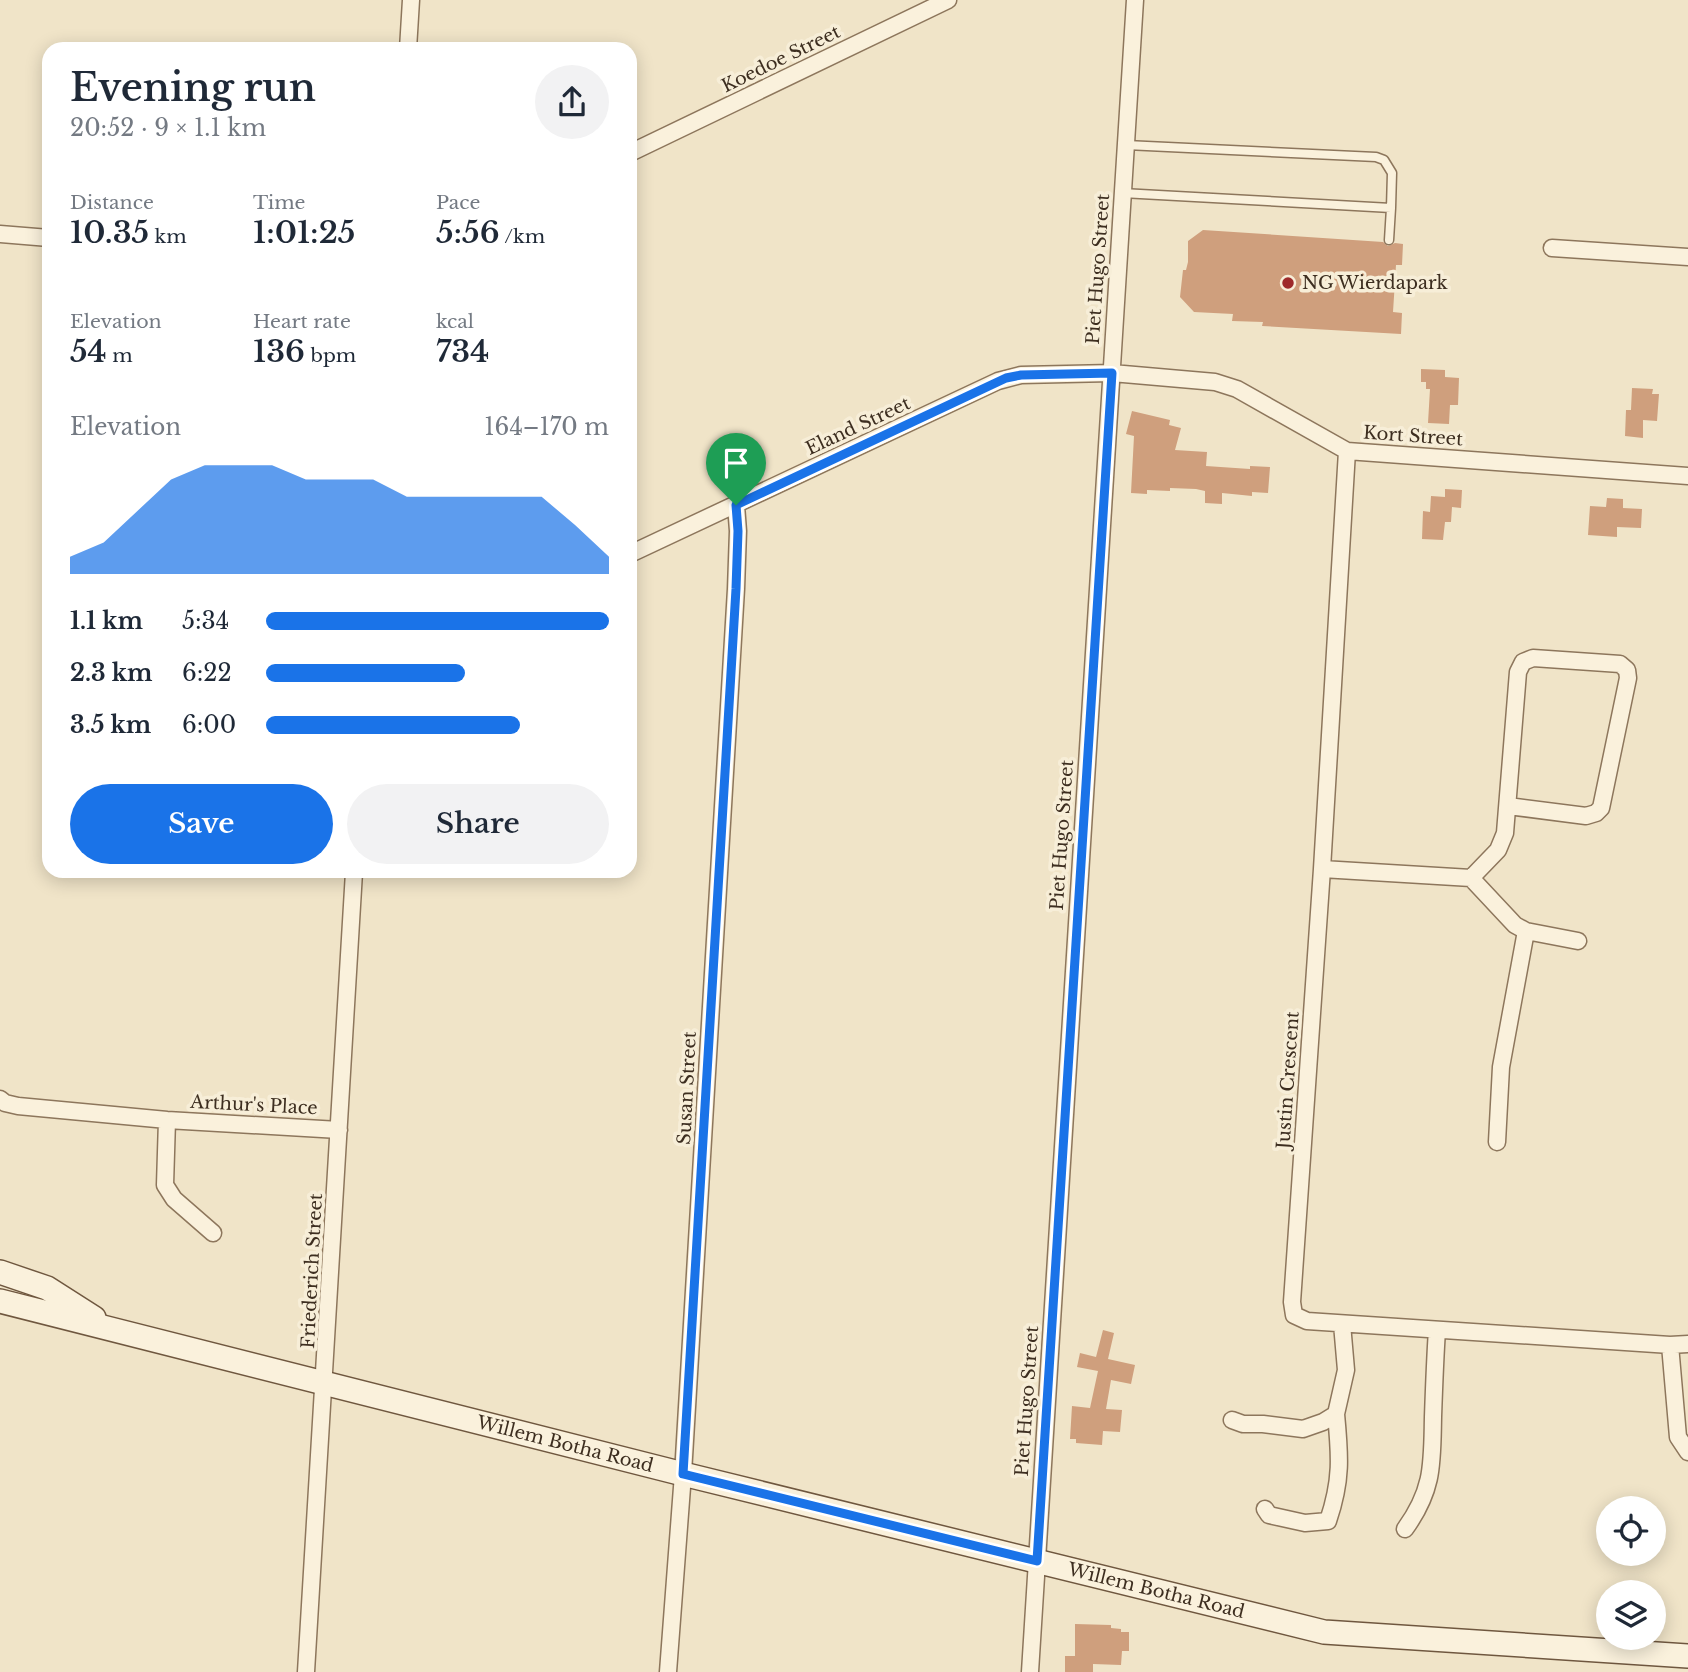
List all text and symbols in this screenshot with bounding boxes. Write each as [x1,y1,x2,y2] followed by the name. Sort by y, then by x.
[718,21,844,97] street label: Koedoe Street
[70,64,316,111] text: Evening run
[535,65,609,139] button: share
[70,114,266,142] text: 20:52 · 9 × 1.1 km
[70,191,154,214] text: Distance
[253,191,305,214] text: Time
[436,191,480,214] text: Pace
[1082,193,1114,345] street label: Piet Hugo Street
[70,214,149,251] text: 10.35
[253,214,355,251] text: 1:01:25
[436,214,500,251] text: 5:56
[149,225,187,248] text: km
[500,225,545,248] text: /km
[1302,272,1448,294] place label: NG Wierdapark
[1280,275,1296,291] marker: NG Wierdapark
[70,310,162,333] text: Elevation
[253,310,351,333] text: Heart rate
[436,310,474,333] text: kcal
[70,333,107,370] text: 54
[253,333,305,370] text: 136
[436,333,489,370] text: 734
[107,344,133,367] text: m
[305,344,356,367] text: bpm
[802,392,914,460] street label: Eland Street
[70,413,181,441] text: Elevation
[484,413,609,441] text: 164–170 m
[1362,422,1464,450] street label: Kort Street
[706,433,766,505] pin
[717,444,755,482] icon: arrive
[70,607,143,635] text: 1.1 km
[182,607,229,635] text: 5:34
[70,659,152,687] text: 2.3 km
[182,659,232,687] text: 6:22
[70,711,151,739] text: 3.5 km
[182,711,236,739] text: 6:00
[1046,759,1078,911] street label: Piet Hugo Street
[70,784,333,864] button: Save
[347,784,609,864] button: Share
[1272,1010,1304,1152] street label: Justin Crescent
[673,1031,701,1145] street label: Susan Street
[189,1091,318,1119] street label: Arthur's Place
[297,1193,327,1349] street label: Friederich Street
[1011,1325,1043,1477] street label: Piet Hugo Street
[474,1411,656,1477] street label: Willem Botha Road
[1596,1496,1666,1650] map controls
[1596,1496,1666,1566] button: locate
[1065,1558,1247,1623] street label: Willem Botha Road
[1596,1580,1666,1650] button: layers

